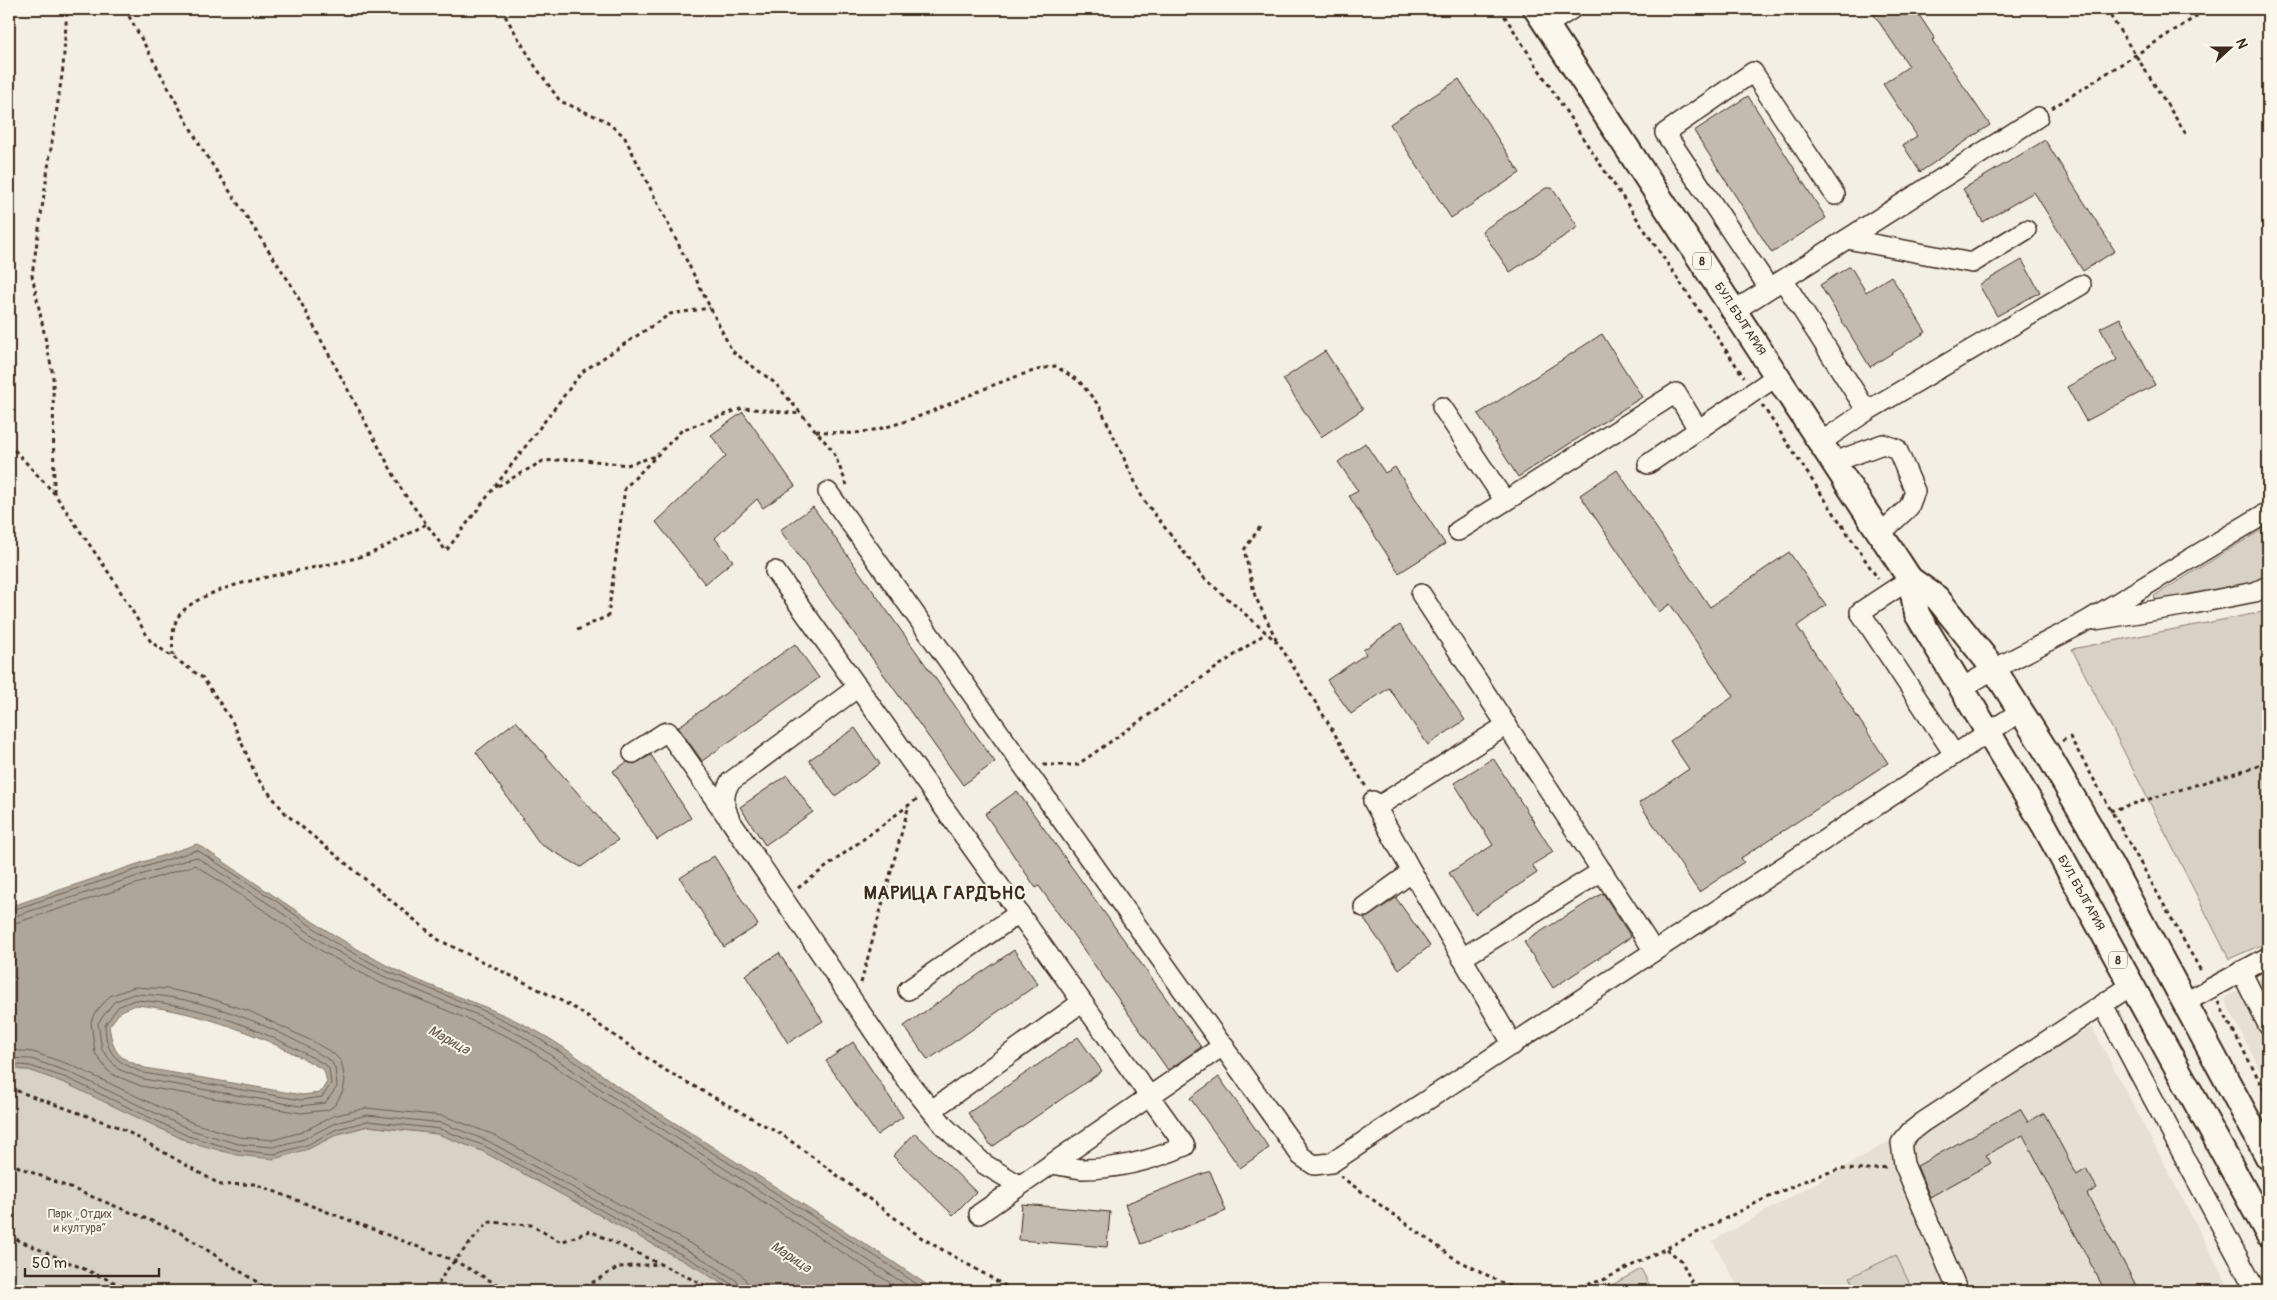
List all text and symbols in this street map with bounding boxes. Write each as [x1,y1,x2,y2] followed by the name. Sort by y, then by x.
[2204,22,2254,72] north arrow
[2232,36,2251,51] text: N
[1693,252,1711,270] road number: 8
[1711,280,1769,358] street label: БУЛ. БЪЛГАРИЯ
[2054,853,2108,933] street label: БУЛ. БЪЛГАРИЯ
[864,882,1026,905] district label: МАРИЦА ГАРДЪНС
[2109,952,2127,968] road number: 8
[425,1022,474,1059] water label: Марица
[48,1207,112,1236] park label: Парк „Отдих и култура“
[768,1238,816,1277] water label: Марица
[25,1245,159,1277] scale bar
[32,1254,67,1273] text: 50 m

